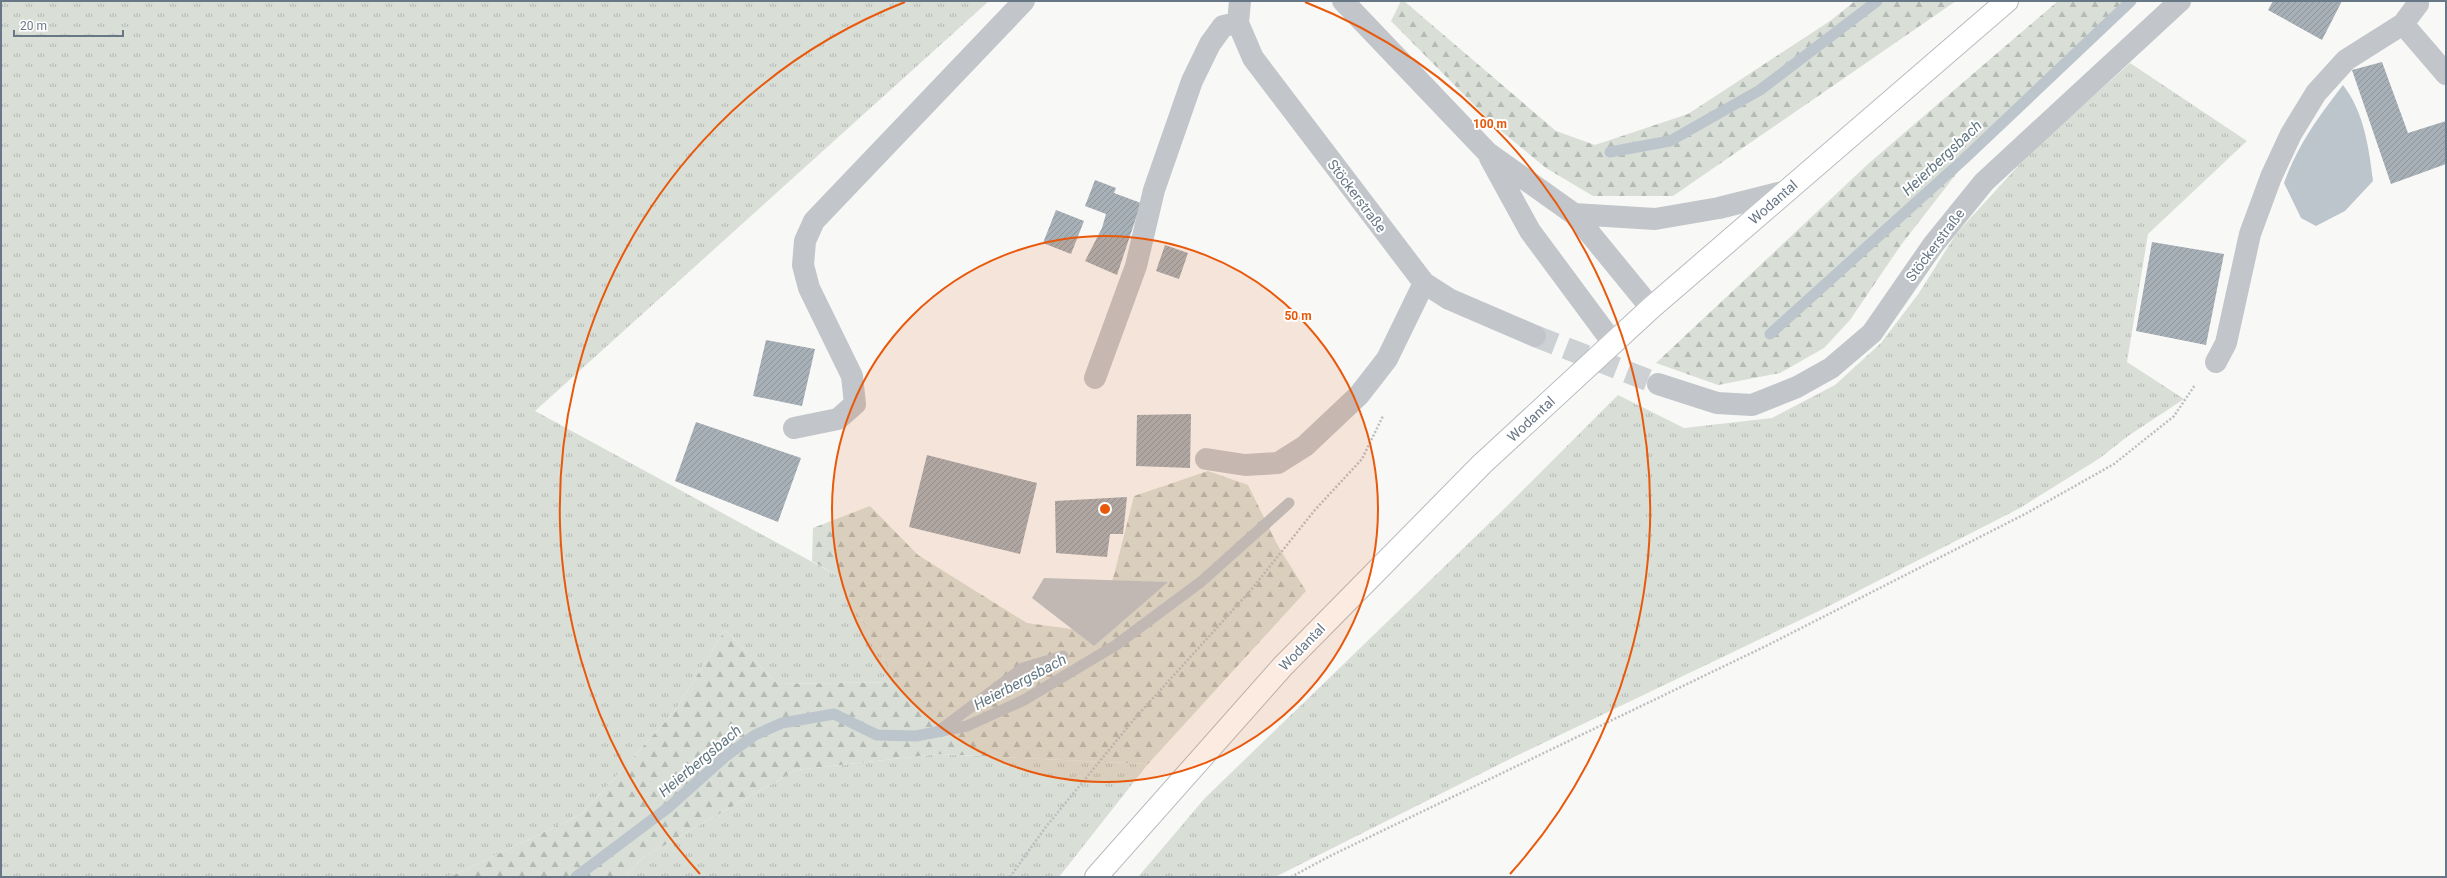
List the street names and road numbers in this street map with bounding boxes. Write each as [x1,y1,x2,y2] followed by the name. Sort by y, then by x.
[1324,157,1390,235] street label: Stöckerstraße
[1745,177,1801,227] street label: Wodantal
[1902,206,1968,284] street label: Stöckerstraße
[1504,393,1558,445] street label: Wodantal
[1276,620,1328,674] street label: Wodantal

